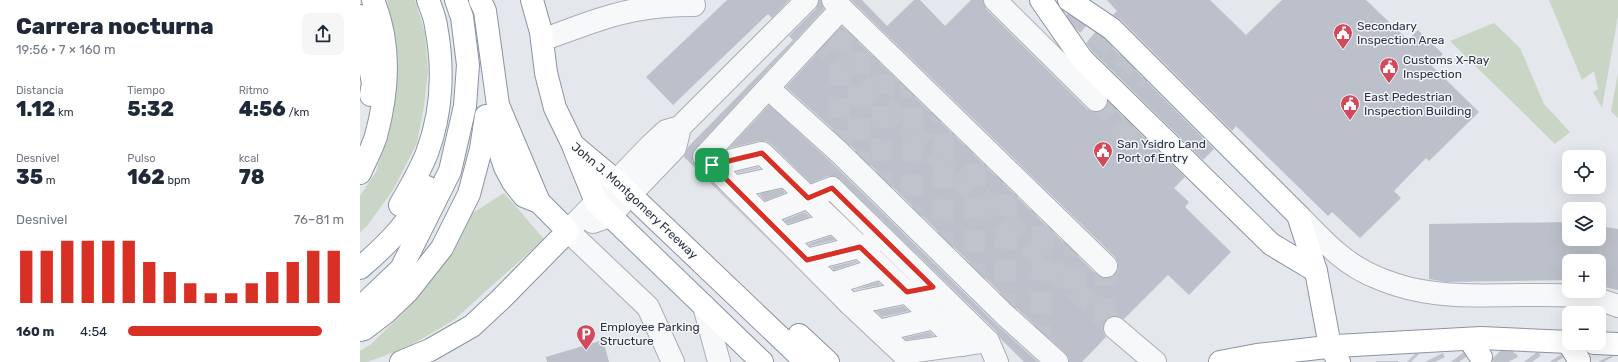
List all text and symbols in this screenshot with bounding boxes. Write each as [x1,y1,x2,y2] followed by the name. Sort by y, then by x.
[16,13,214,40] text: Carrera nocturna
[302,13,344,55] button: share
[1357,19,1444,47] place label: Secondary Inspection Area
[1332,22,1354,50] public building icon: Secondary Inspection Area
[16,42,116,57] text: 19:56 · 7 × 160 m
[1403,53,1490,81] place label: Customs X-Ray Inspection
[1378,56,1400,84] public building icon: Customs X-Ray Inspection
[16,84,64,97] text: Distancia
[127,84,165,97] text: Tiempo
[239,84,269,97] text: Ritmo
[1364,90,1471,118] place label: East Pedestrian Inspection Building
[1339,93,1361,121] public building icon: East Pedestrian Inspection Building
[16,97,55,121] text: 1.12
[127,97,174,121] text: 5:32
[239,97,286,121] text: 4:56
[55,106,73,119] text: km
[286,106,309,119] text: /km
[1117,137,1206,165] place label: San Ysidro Land Port of Entry
[569,140,701,262] street label: John J. Montgomery Freeway
[1092,140,1114,168] public building icon: San Ysidro Land Port of Entry
[695,148,729,182] pin
[1562,150,1606,350] map controls
[1562,150,1606,194] button: locate
[16,152,59,165] text: Desnivel
[127,152,156,165] text: Pulso
[239,152,259,165] text: kcal
[701,154,723,176] icon: arrive
[16,165,43,189] text: 35
[127,165,165,189] text: 162
[239,165,265,189] text: 78
[43,174,56,187] text: m
[165,174,190,187] text: bpm
[1562,202,1606,246] button: layers
[16,212,67,227] text: Desnivel
[294,212,344,227] text: 76–81 m
[1562,254,1606,298] button: +
[1562,306,1606,350] button: −
[600,320,700,348] place label: Employee Parking Structure
[575,323,597,351] parking icon: Employee Parking Structure
[16,324,54,339] text: 160 m
[80,324,107,339] text: 4:54

